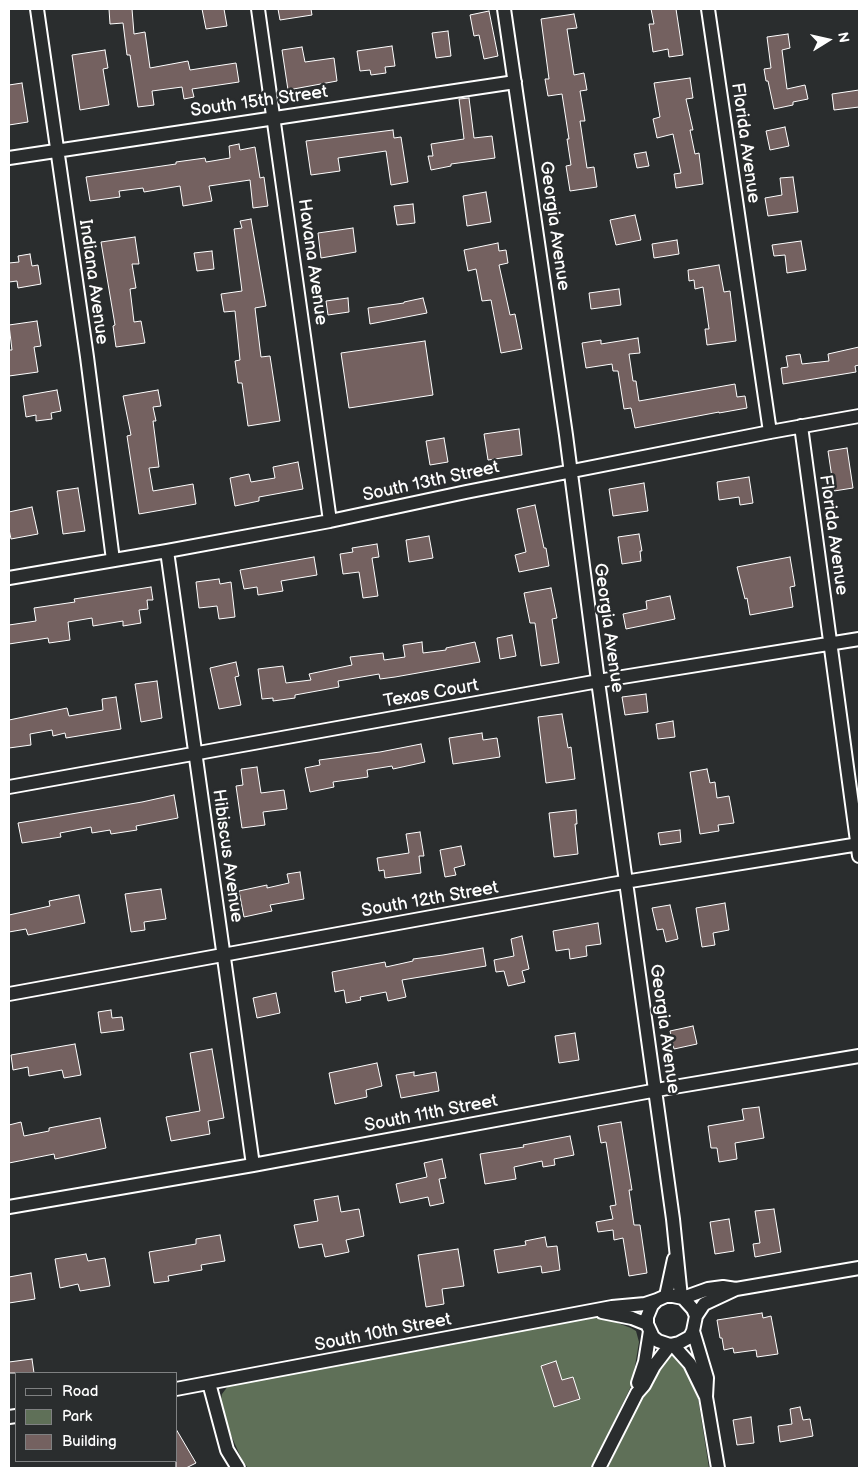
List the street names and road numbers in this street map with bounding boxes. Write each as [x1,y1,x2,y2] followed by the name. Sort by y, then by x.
[726,81,764,205] street label: Florida Avenue
[189,82,329,122] street label: South 15th Street
[534,160,574,292] street label: Georgia Avenue
[292,197,332,327] street label: Havana Avenue
[74,218,112,346] street label: Indiana Avenue
[361,457,501,507] street label: South 13th Street
[814,473,852,597] street label: Florida Avenue
[588,562,628,694] street label: Georgia Avenue
[382,675,480,713] street label: Texas Court
[207,788,247,924] street label: Hibiscus Avenue
[360,877,500,923] street label: South 12th Street
[644,963,684,1095] street label: Georgia Avenue
[363,1091,499,1137] street label: South 11th Street
[313,1309,453,1357] street label: South 10th Street

